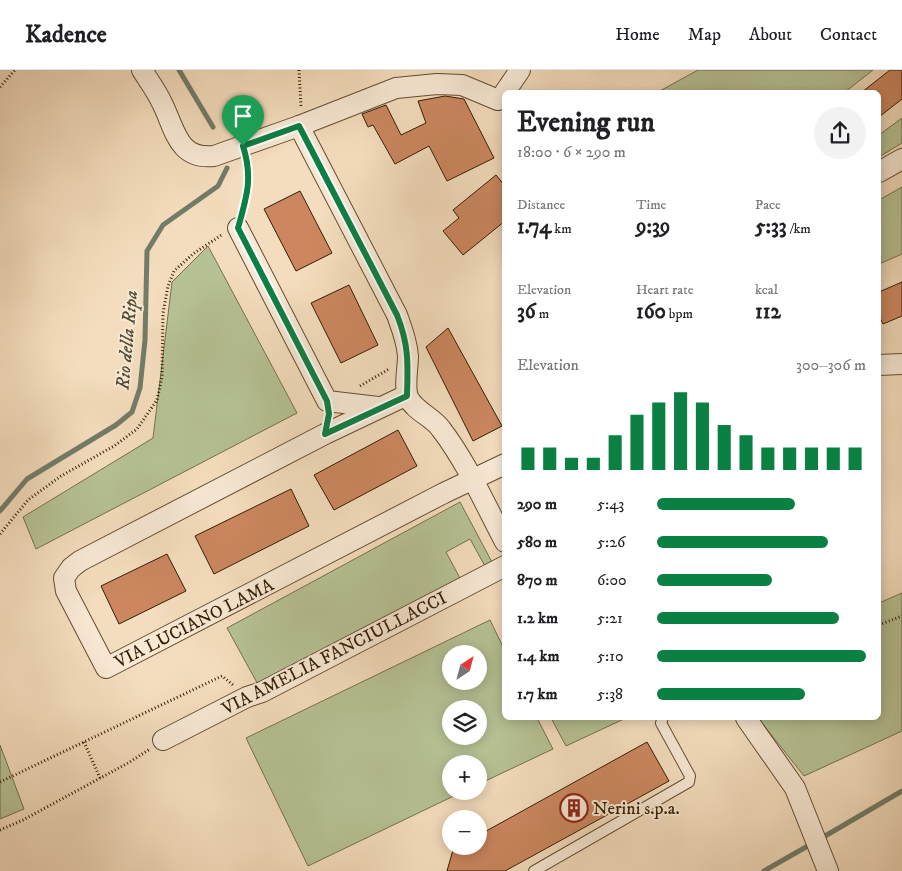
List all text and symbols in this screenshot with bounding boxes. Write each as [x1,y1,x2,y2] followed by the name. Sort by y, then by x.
[25,20,107,50] text: Kadence
[615,24,660,46] text: Home
[688,24,721,46] text: Map
[749,24,792,46] text: About
[820,24,877,46] text: Contact
[222,95,264,146] pin
[229,102,257,130] icon: arrive
[517,105,655,140] text: Evening run
[814,107,866,159] button: share
[517,142,626,162] text: 18:00 · 6 × 290 m
[517,196,565,214] text: Distance
[636,196,666,214] text: Time
[755,196,781,214] text: Pace
[517,214,551,240] text: 1.74
[636,214,670,240] text: 9:39
[755,214,787,240] text: 5:33
[551,220,572,238] text: km
[787,220,811,238] text: /km
[517,281,571,299] text: Elevation
[636,281,693,299] text: Heart rate
[755,281,778,299] text: kcal
[112,289,144,392] water label: Rio della Ripa
[517,299,536,325] text: 36
[636,299,666,325] text: 160
[755,299,781,325] text: 112
[536,305,549,323] text: m
[666,305,693,323] text: bpm
[517,355,579,375] text: Elevation
[796,355,866,375] text: 300–306 m
[517,494,557,514] text: 290 m
[597,494,624,514] text: 5:43
[517,532,557,552] text: 580 m
[597,532,625,552] text: 5:26
[517,570,558,590] text: 870 m
[597,570,627,590] text: 6:00
[110,574,278,674] street label: VIA LUCIANO LAMA
[217,587,451,721] street label: VIA AMELIA FANCIULLACCI
[517,608,558,628] text: 1.2 km
[597,608,623,628] text: 5:21
[442,645,488,690] north arrow
[442,645,487,855] map controls
[517,646,559,666] text: 1.4 km
[597,646,624,666] text: 5:10
[517,684,558,704] text: 1.7 km
[597,684,623,704] text: 5:38
[442,700,487,745] button: layers
[442,755,487,800] button: +
[559,793,589,823] building icon: Nerini s.p.a.
[593,798,680,820] place label: Nerini s.p.a.
[442,810,487,855] button: −

